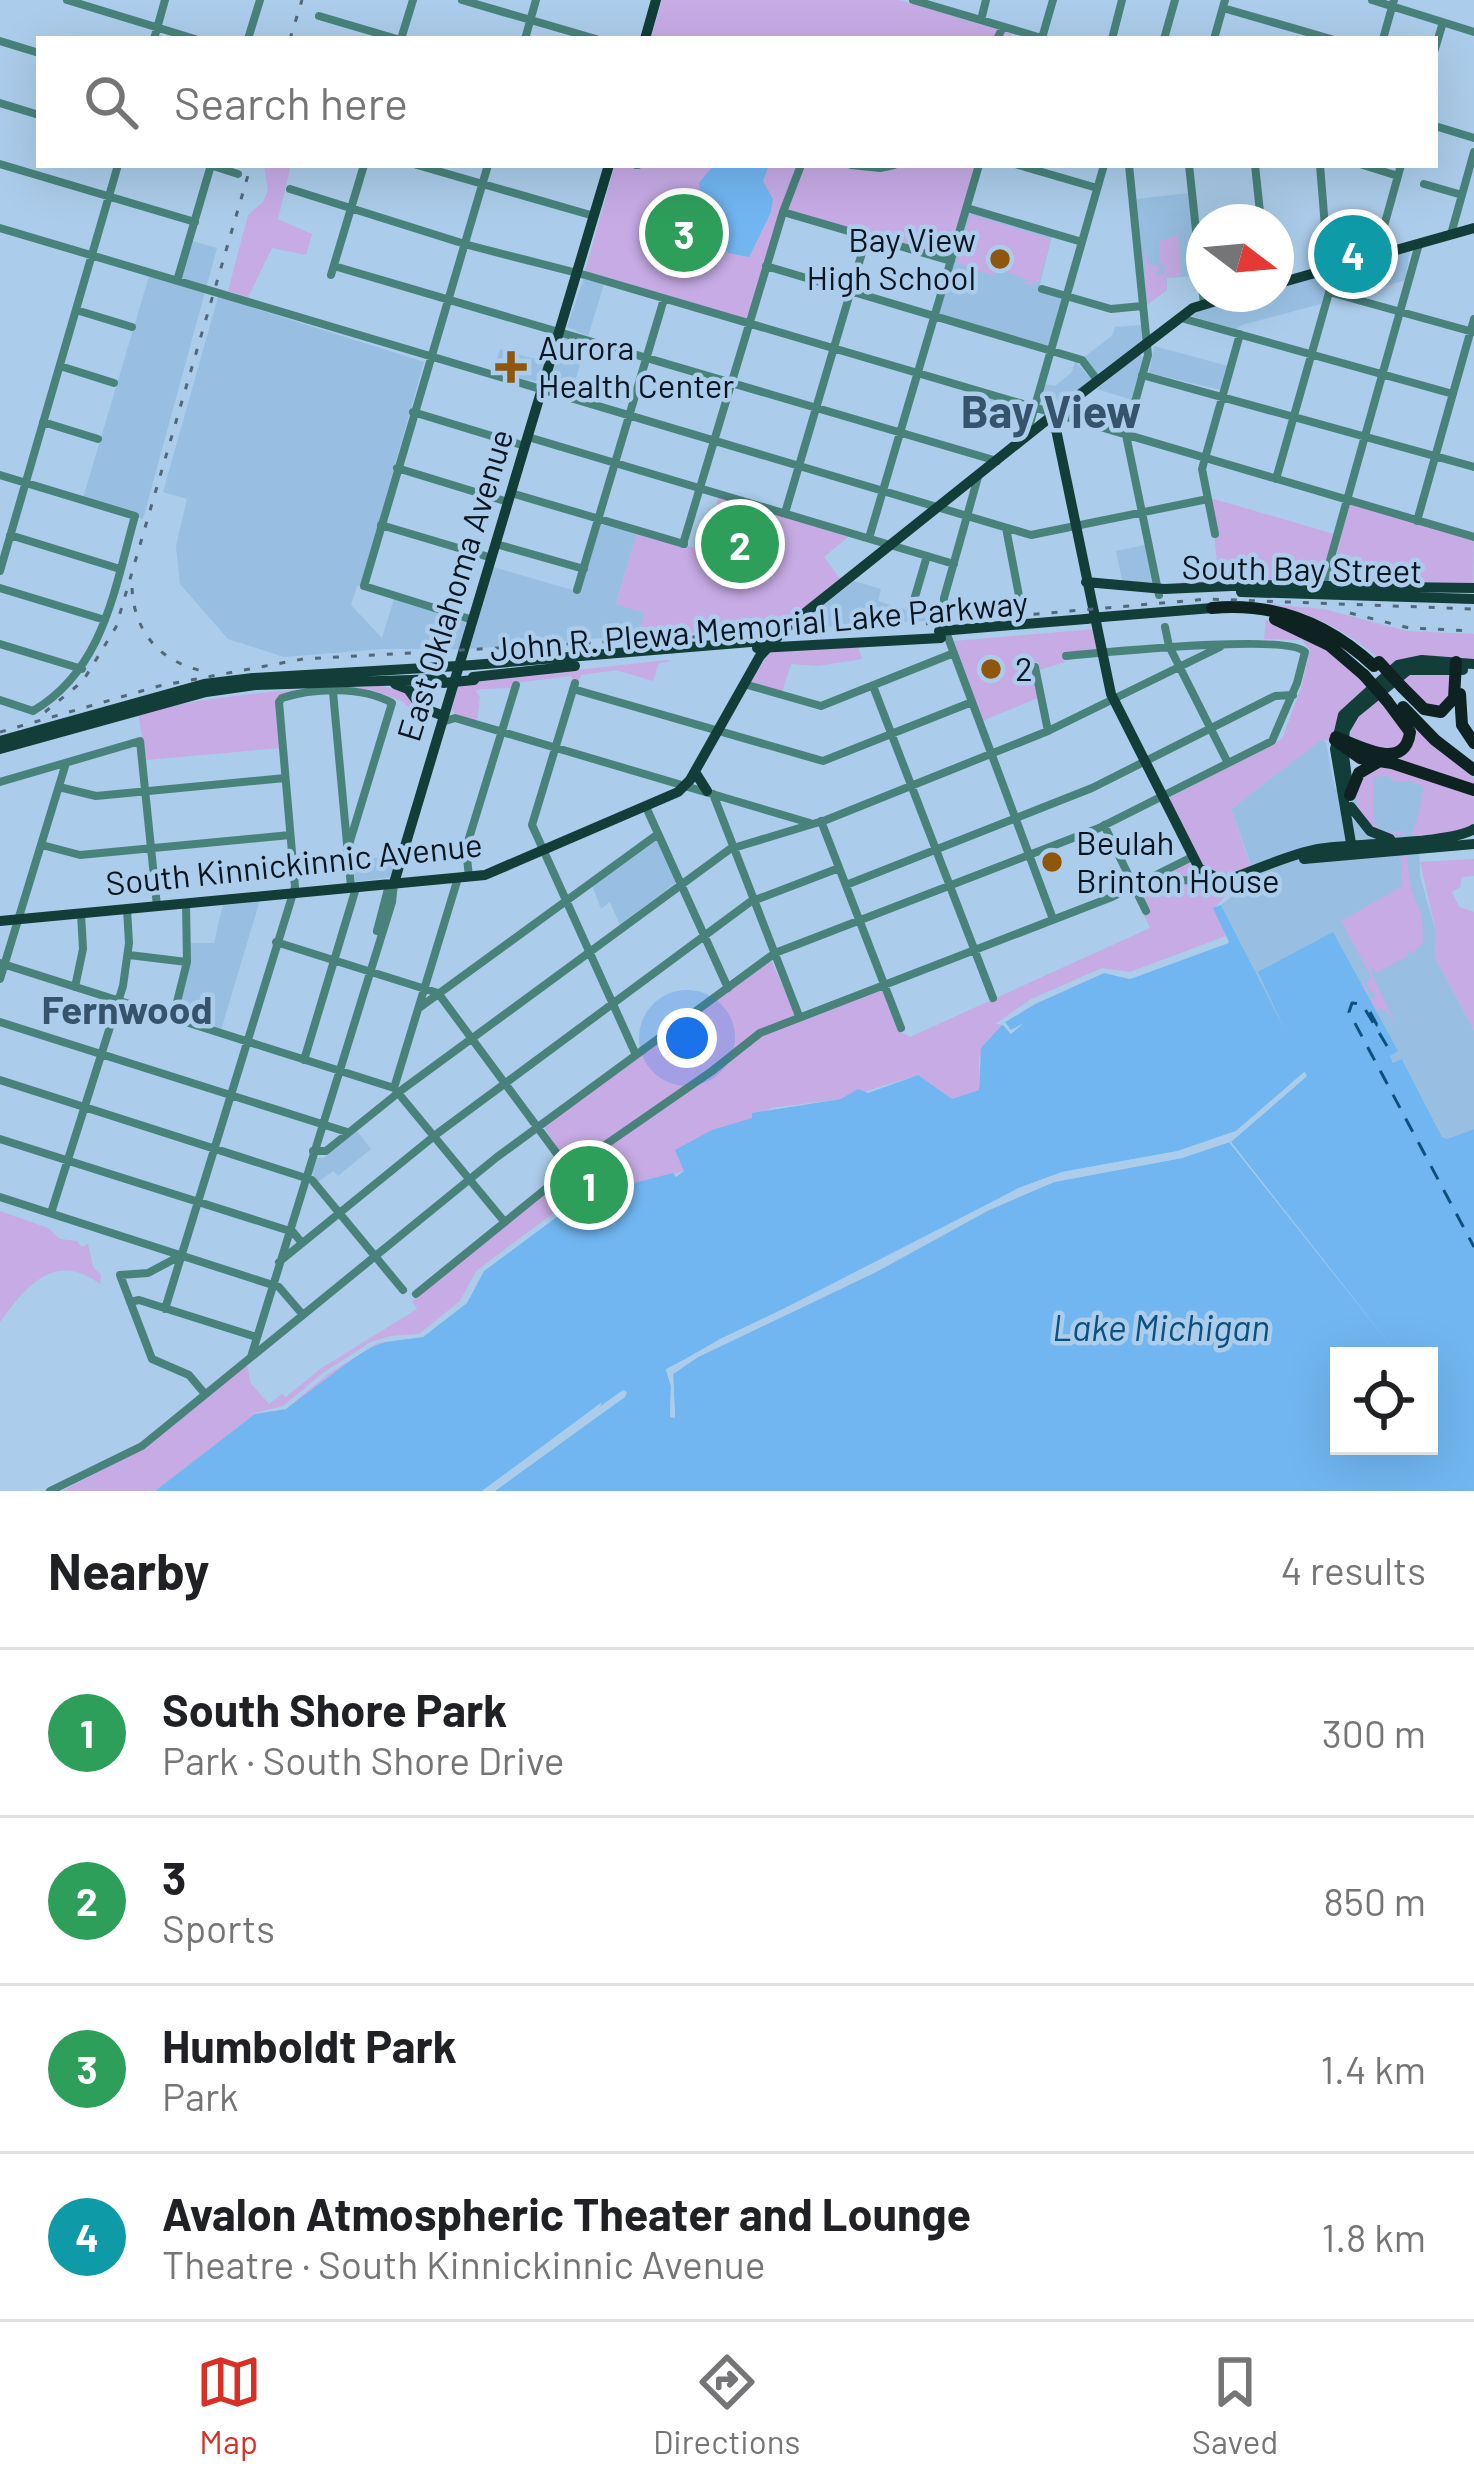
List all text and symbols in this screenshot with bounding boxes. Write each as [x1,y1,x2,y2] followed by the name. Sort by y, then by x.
[36,36,1438,168] search box
[78,69,144,135] icon: search
[174,75,408,129] text: Search here
[645,188,723,278] pin: 3
[1186,204,1294,312] north arrow
[1314,209,1392,299] pin: 4
[806,219,976,297] place label: Bay View High School
[987,246,1013,272] marker: Bay View High School
[538,327,734,405] place label: Aurora Health Center
[495,351,527,383] marker: Aurora Health Center
[961,383,1141,438] district label: Bay View
[388,424,521,745] street label: East Oklahoma Avenue
[701,499,779,589] pin: 2
[1181,546,1423,590] street label: South Bay Street
[488,582,1030,668] street label: John R. Plewa Memorial Lake Parkway
[1015,648,1033,688] place label: 2
[978,656,1004,682] marker: 2
[1076,822,1280,900] place label: Beulah Brinton House
[104,823,484,903] street label: South Kinnickinnic Avenue
[1039,849,1065,875] marker: Beulah Brinton House
[41,985,213,1032] district label: Fernwood
[657,1008,717,1068] your location
[550,1140,628,1230] pin: 1
[1052,1305,1270,1348] water label: Lake Michigan
[1330,1347,1438,1455] map controls
[1330,1347,1438,1455] button: locate
[48,1539,209,1600] text: Nearby
[1281,1546,1426,1593] text: 4 results
[162,1682,507,1736] text: South Shore Park
[80,1709,94,1756] text: 1
[1322,1709,1426,1756] text: 300 m
[162,1736,565,1783] text: Park · South Shore Drive
[162,1850,186,1904] text: 3
[76,1877,98,1924] text: 2
[1324,1877,1426,1924] text: 850 m
[162,1904,275,1951] text: Sports
[162,2018,457,2072] text: Humboldt Park
[76,2045,98,2092] text: 3
[1320,2045,1426,2092] text: 1.4 km
[162,2072,239,2119] text: Park
[162,2186,971,2240] text: Avalon Atmospheric Theater and Lounge
[75,2213,99,2260] text: 4
[1322,2213,1426,2260] text: 1.8 km
[162,2240,766,2287] text: Theatre · South Kinnickinnic Avenue
[196,2349,262,2461] tab: Map
[653,2349,800,2461] tab: Directions
[1192,2349,1278,2461] tab: Saved

